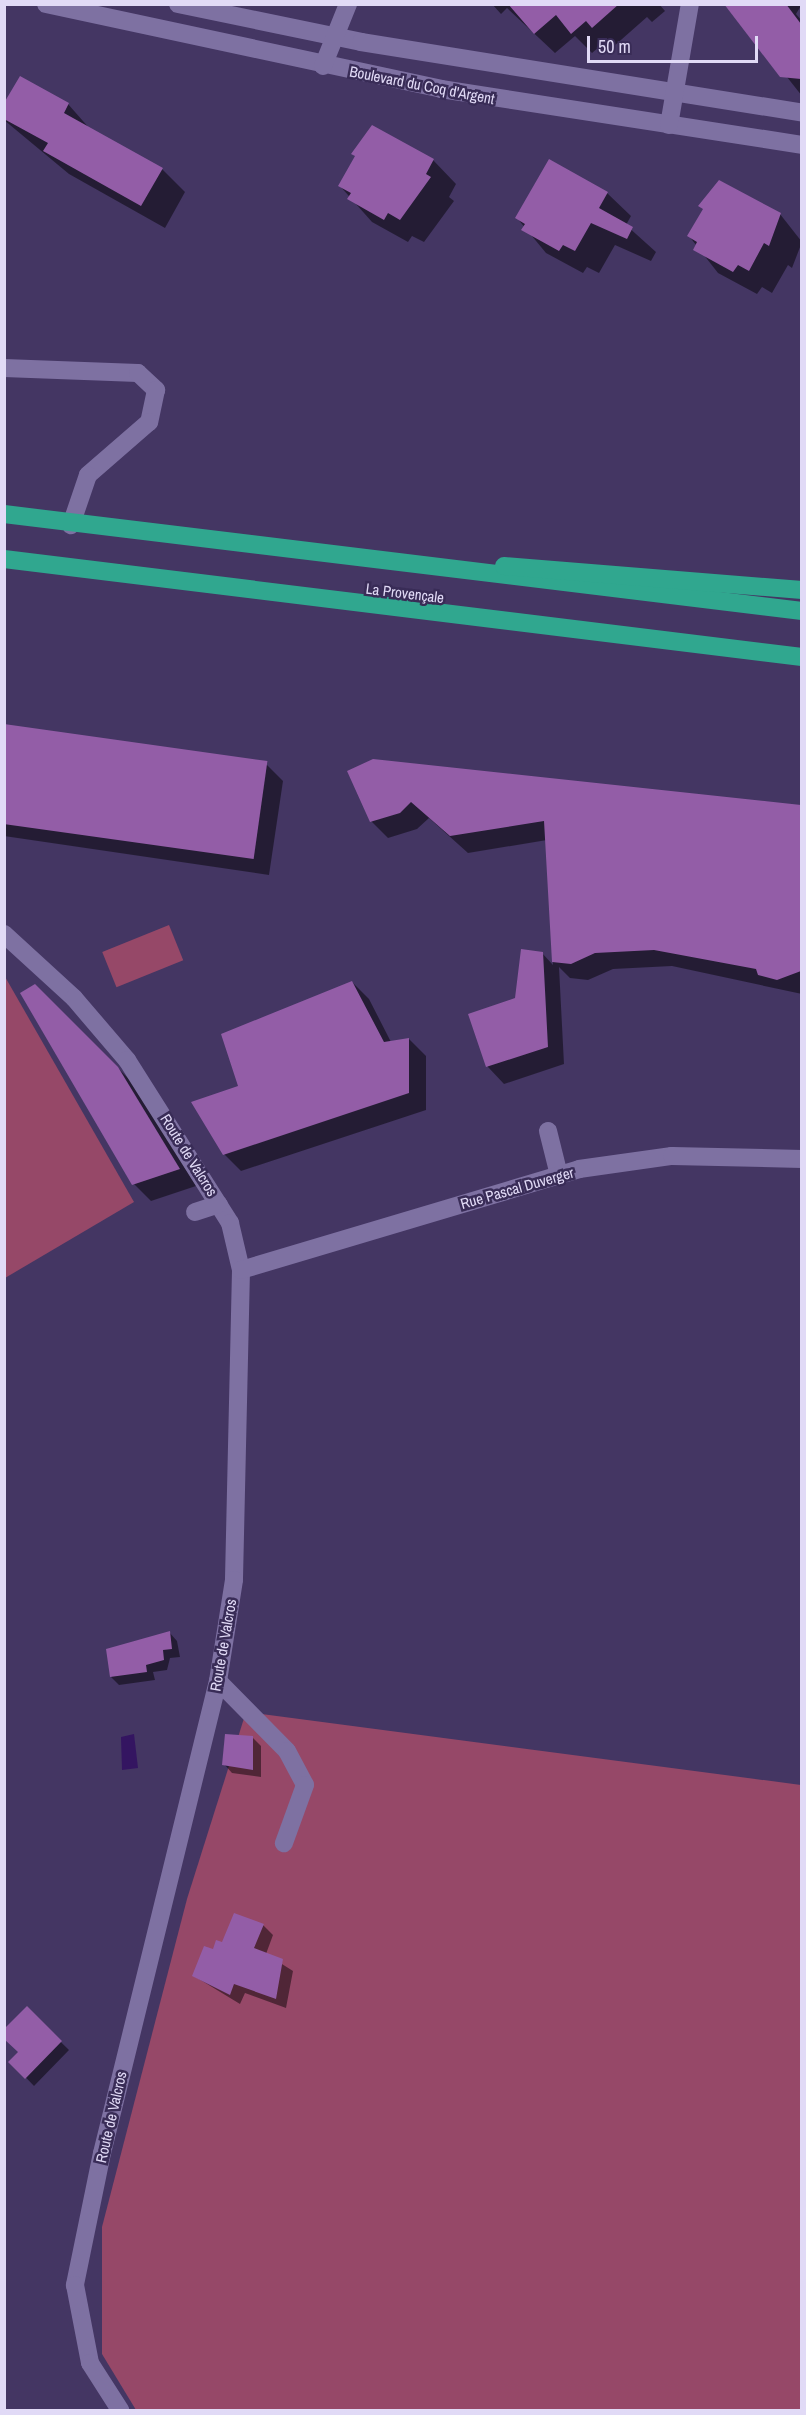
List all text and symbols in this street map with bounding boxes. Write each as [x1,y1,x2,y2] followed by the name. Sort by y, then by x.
[590,24,761,62] scale bar
[598,34,631,59] text: 50 m
[348,62,496,108] street label: Boulevard du Coq d'Argent
[365,579,445,607] street label: La Provençale
[157,1111,221,1199] street label: Route de Valcros
[458,1163,576,1213] street label: Rue Pascal Duverger
[206,1597,240,1693] street label: Route de Valcros
[92,2069,130,2165] street label: Route de Valcros

